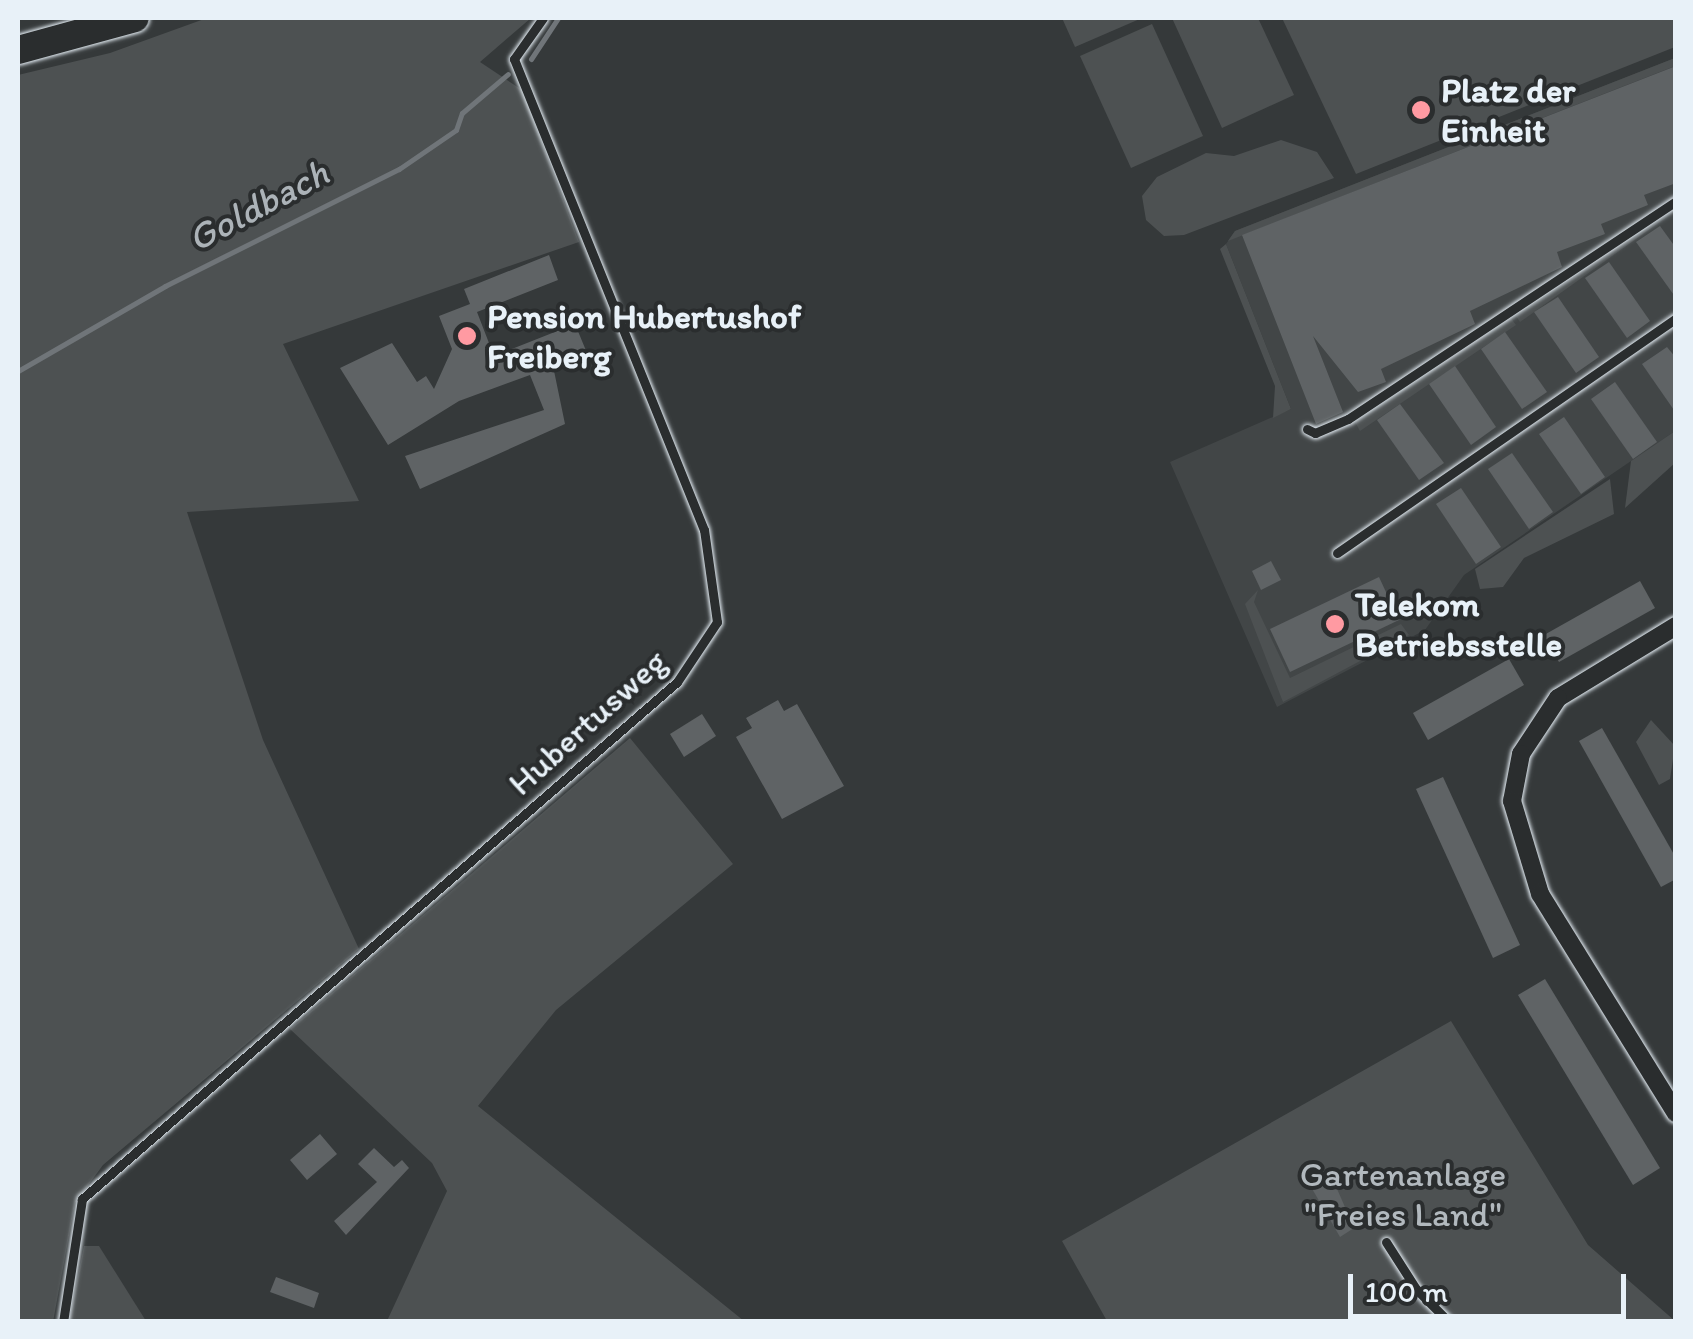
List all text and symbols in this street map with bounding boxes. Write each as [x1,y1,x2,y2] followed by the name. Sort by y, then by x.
[1441,69,1575,151] place label: Platz der Einheit
[1410,99,1432,121] marker: Platz der Einheit
[180,150,336,262] water label: Goldbach
[487,295,801,377] place label: Pension Hubertushof Freiberg
[456,325,478,347] marker: Pension Hubertushof Freiberg
[1355,583,1562,665] place label: Telekom Betriebsstelle
[1324,613,1346,635] marker: Telekom Betriebsstelle
[499,640,675,804] street label: Hubertusweg
[1300,1153,1506,1235] park label: Gartenanlage "Freies Land"
[1353,1254,1630,1316] scale bar
[1365,1273,1448,1310] text: 100 m

